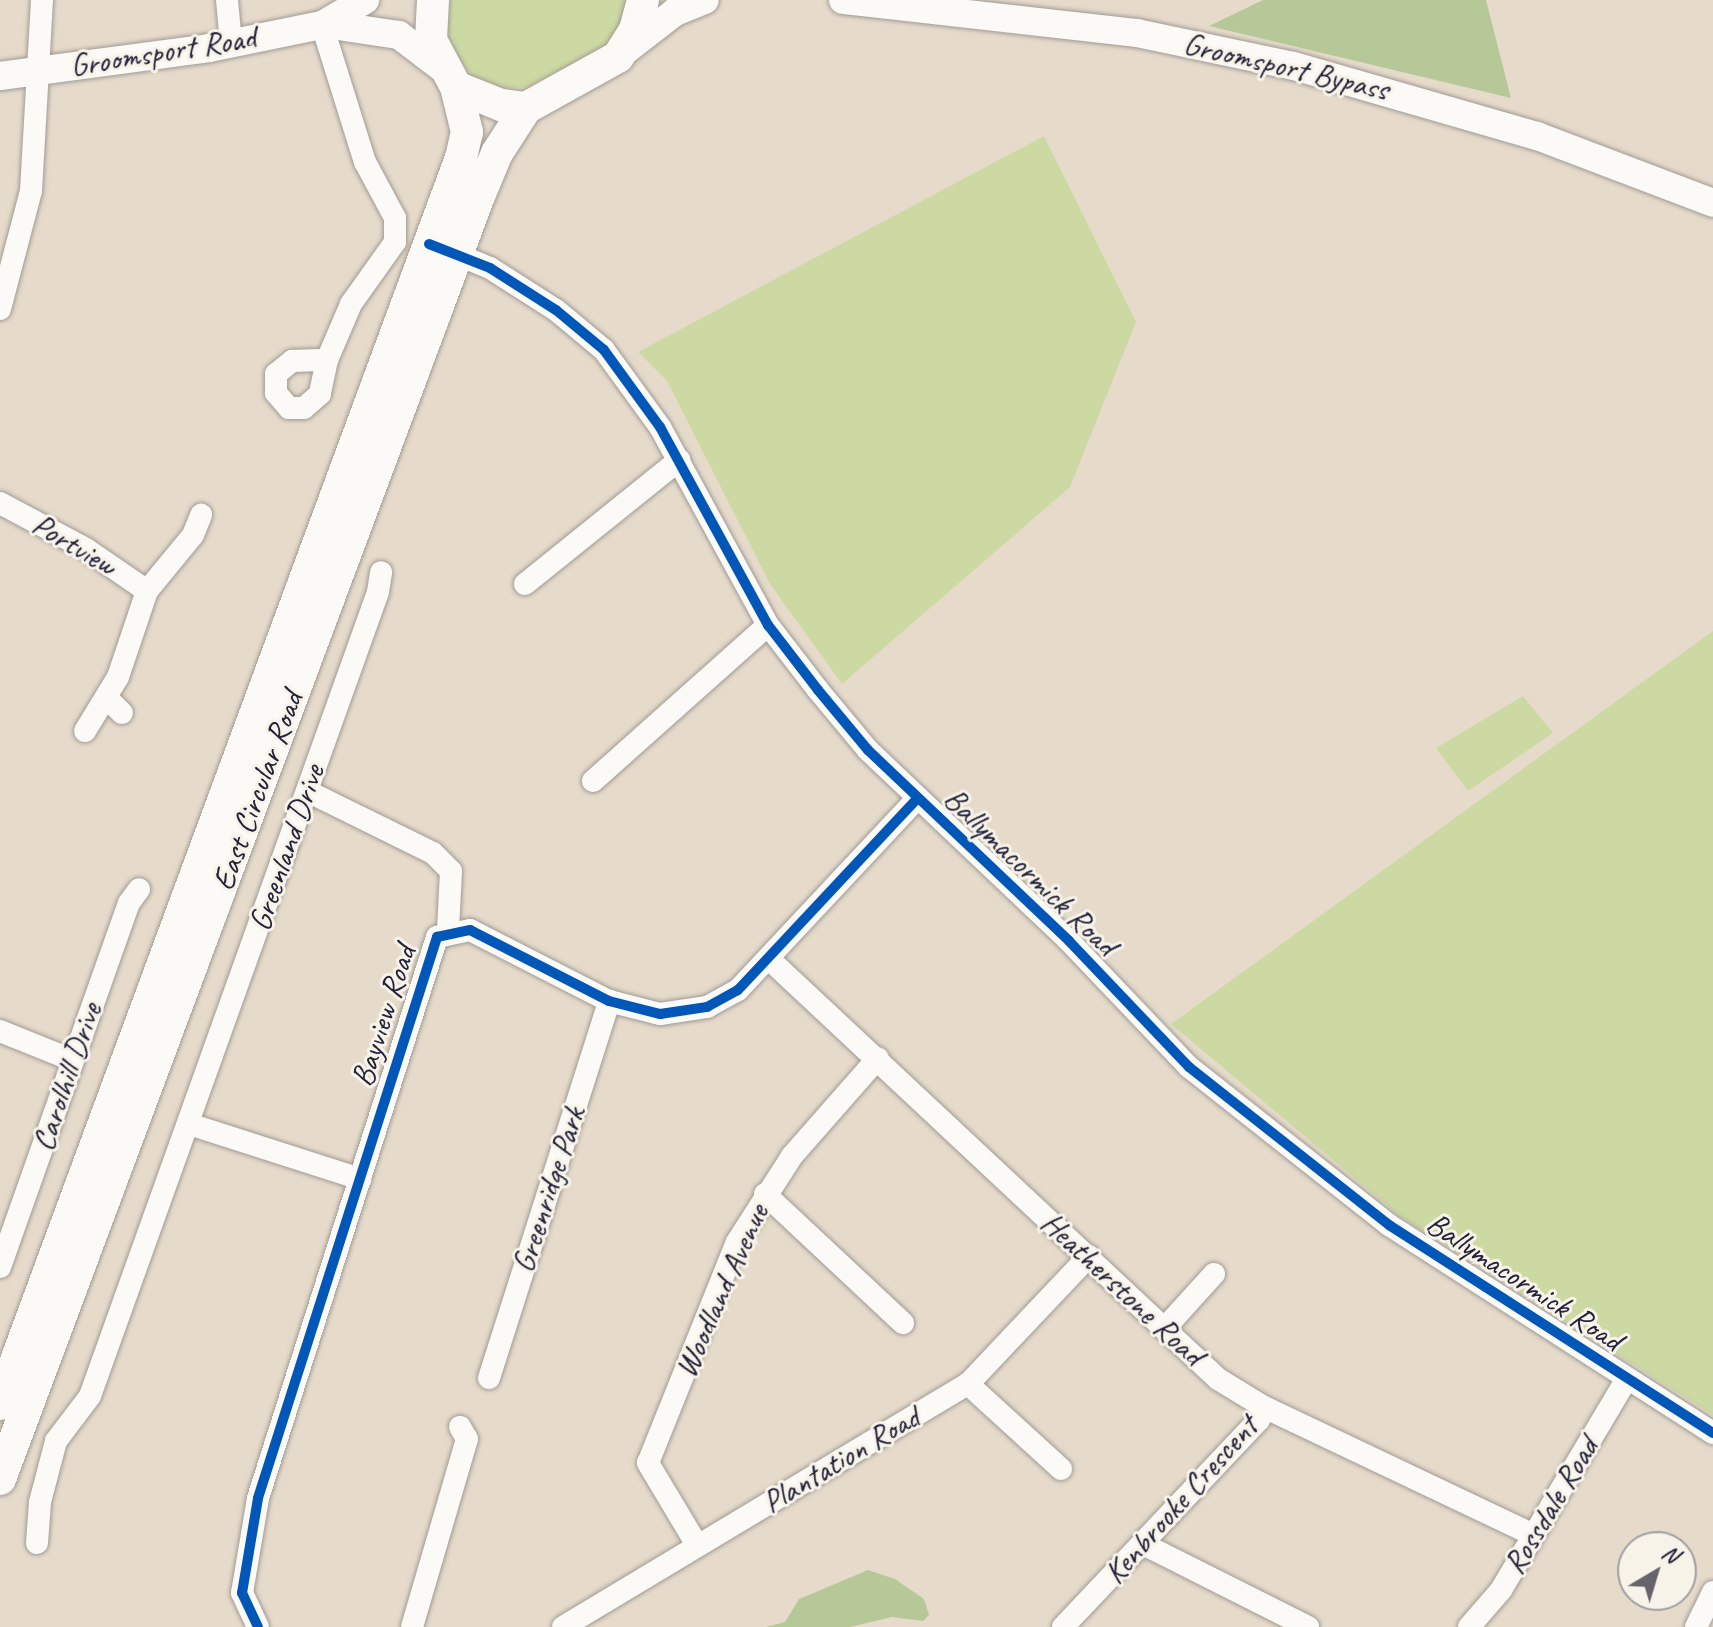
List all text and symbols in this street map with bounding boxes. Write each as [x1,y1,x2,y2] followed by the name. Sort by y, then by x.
[68,18,258,86] street label: Groomsport Road
[1180,25,1392,109] street label: Groomsport Bypass
[25,505,123,585] street label: Portview
[205,687,311,895] street label: East Circular Road
[241,760,333,936] street label: Greenland Drive
[936,780,1124,964] street label: Ballymacormick Road
[343,941,425,1091] street label: Bayview Road
[24,998,110,1156] street label: Carolhill Drive
[504,1102,594,1278] street label: Greenridge Park
[667,1199,777,1383] street label: Woodland Avenue
[1033,1204,1211,1374] street label: Heatherstone Road
[1419,1205,1629,1359] street label: Ballymacormick Road
[756,1398,926,1522] street label: Plantation Road
[1096,1408,1266,1592] street label: Kenbrooke Crescent
[1495,1431,1607,1581] street label: Rossdale Road
[1617,1531,1697,1611] north arrow
[1657,1538,1685,1569] text: N

